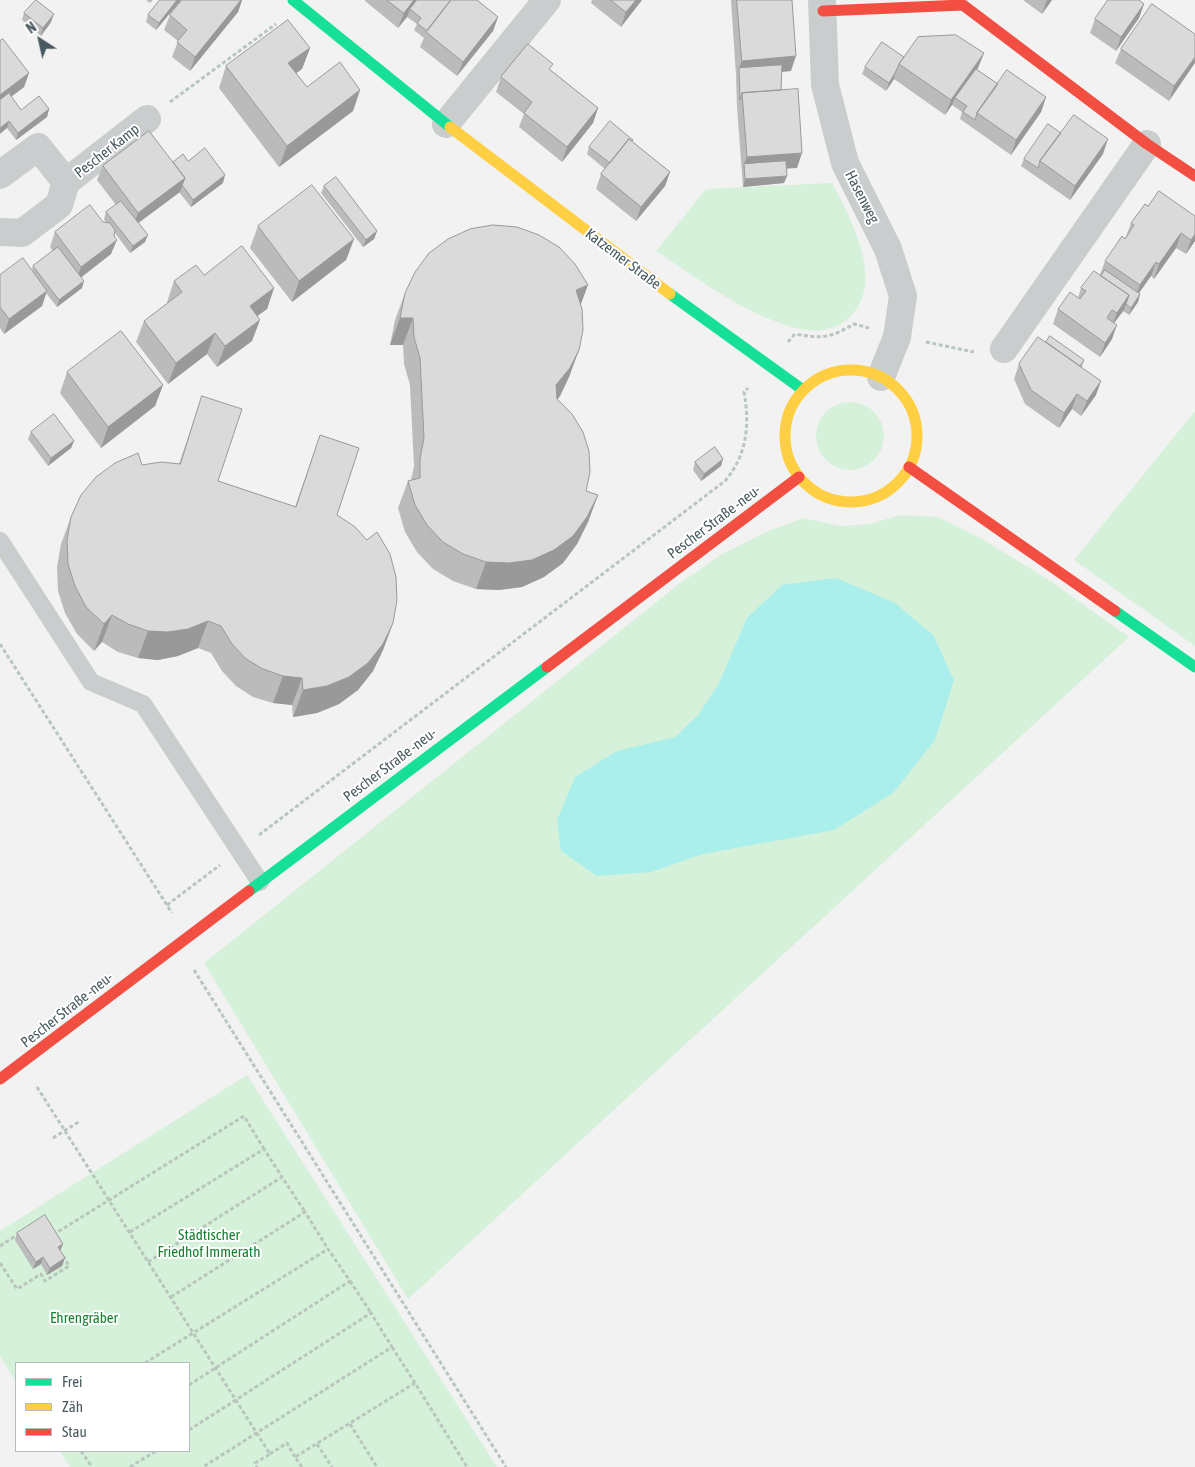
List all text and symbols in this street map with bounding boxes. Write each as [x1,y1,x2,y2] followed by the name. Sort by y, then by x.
[15,15,65,65] north arrow
[23,19,39,37] text: N
[71,120,143,182] street label: Pescher Kamp
[841,167,883,227] street label: Hasenweg
[582,225,664,293] street label: Katzemer Straße
[664,481,764,563] street label: Pescher Straße -neu-
[340,724,440,806] street label: Pescher Straße -neu-
[17,968,117,1052] street label: Pescher Straße -neu-
[158,1226,260,1261] park label: Städtischer Friedhof Immerath
[50,1309,118,1327] park label: Ehrengräber
[15,1362,190,1452] legend
[62,1373,82,1390] text: Frei
[62,1398,83,1415] text: Zäh
[62,1423,87,1440] text: Stau

